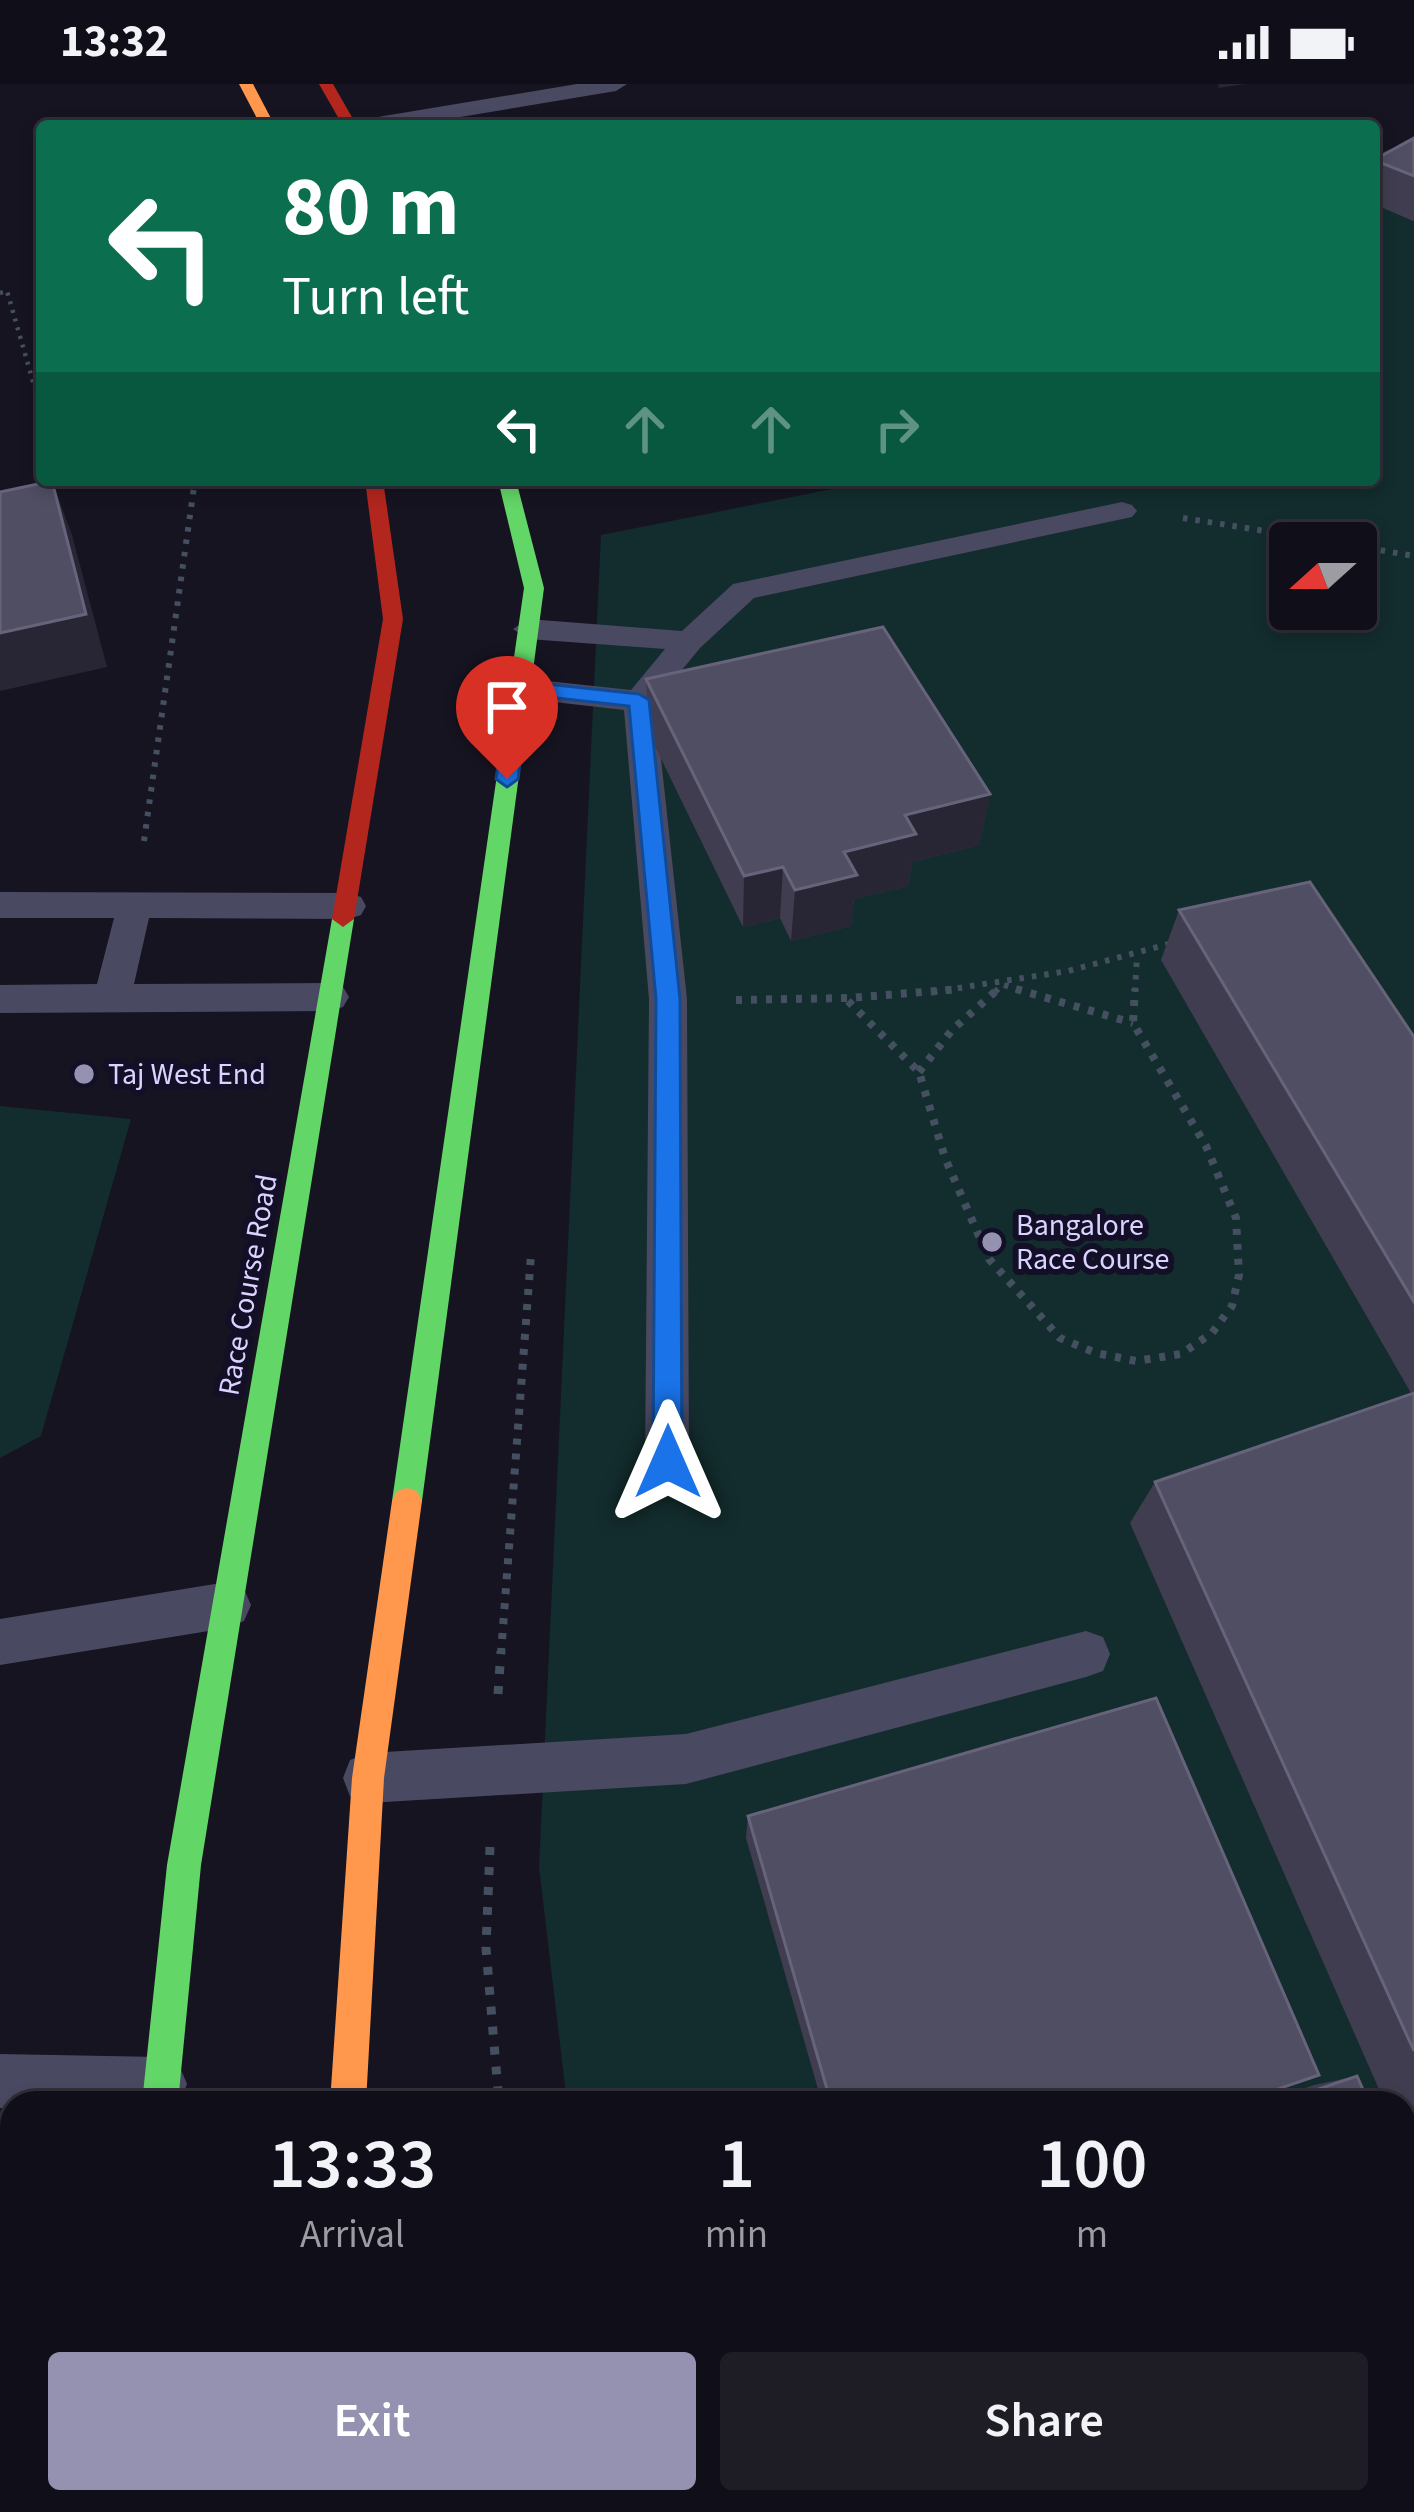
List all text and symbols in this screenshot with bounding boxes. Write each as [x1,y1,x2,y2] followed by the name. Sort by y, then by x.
[60,10,169,74] text: 13:32
[282,148,460,268] text: 80 m
[84,168,240,324] icon: left
[282,259,469,336] text: Turn left
[486,396,552,462] icon: left
[612,396,678,462] icon: ahead
[738,396,804,462] icon: ahead
[864,396,930,462] icon: right
[1269,522,1377,630] north arrow
[1269,522,1377,630] map controls
[456,656,558,779] pin
[474,674,540,740] icon: arrive
[108,1053,266,1096] place label: Taj West End
[71,1061,97,1087] marker: Taj West End
[207,1171,289,1399] street label: Race Course Road
[1016,1204,1169,1281] place label: Bangalore Race Course
[979,1229,1005,1255] marker: Bangalore Race Course
[605,1399,731,1525] position arrow
[269,2113,436,2216] text: 13:33
[718,2113,755,2216] text: 1
[1037,2113,1147,2216] text: 100
[300,2207,405,2263] text: Arrival
[705,2207,768,2263] text: min
[1076,2207,1108,2263] text: m
[48,2352,696,2490] button: Exit
[720,2352,1368,2490] button: Share

